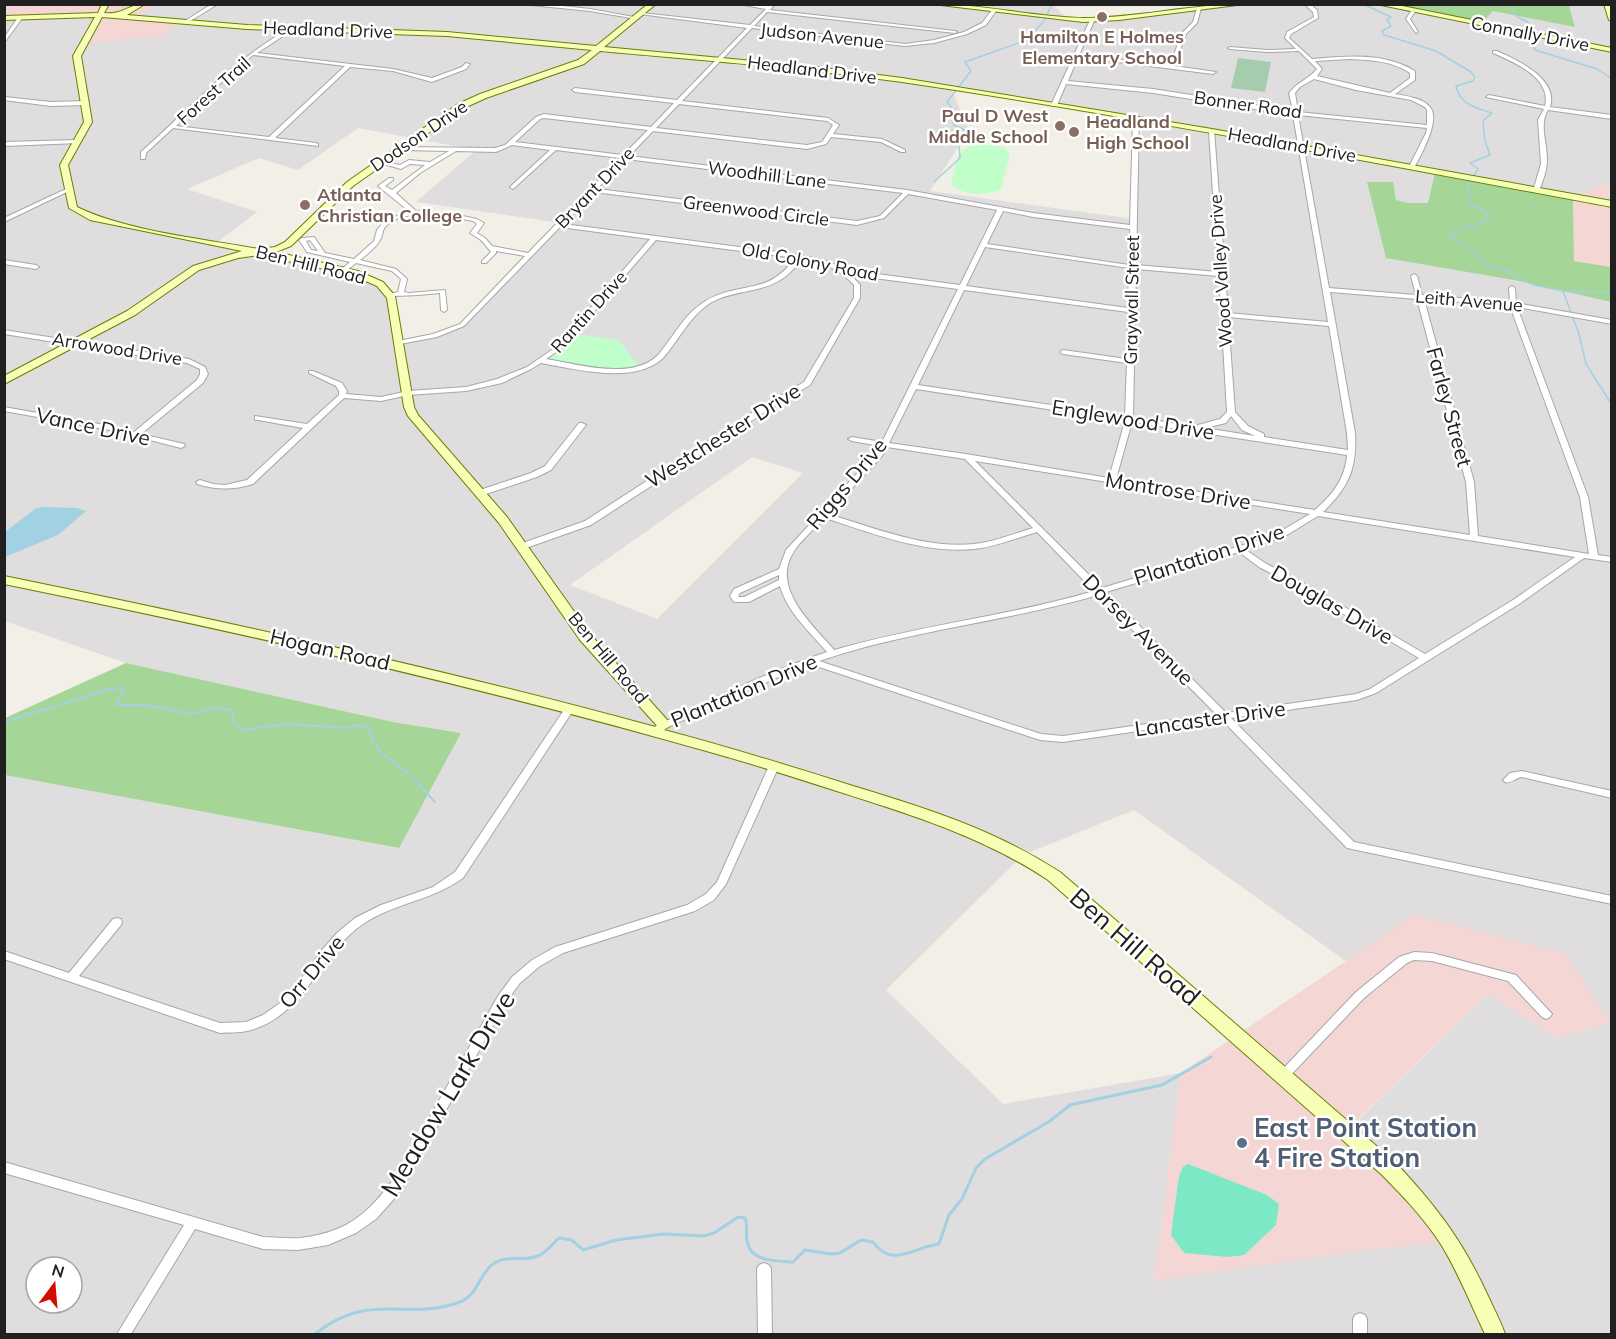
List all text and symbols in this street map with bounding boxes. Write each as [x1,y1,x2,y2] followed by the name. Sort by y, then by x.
[1095,10,1109,24] marker: Hamilton E Holmes Elementary School
[1469,11,1591,56] street label: Connally Drive
[263,16,393,43] street label: Headland Drive
[759,18,885,53] street label: Judson Avenue
[1020,25,1184,69] place label: Hamilton E Holmes Elementary School
[746,50,878,89] street label: Headland Drive
[172,52,255,130] street label: Forest Trail
[1193,86,1304,123] street label: Bonner Road
[366,95,472,177] street label: Dodson Drive
[928,104,1048,148] place label: Paul D West Middle School
[1086,110,1189,154] place label: Headland High School
[1053,119,1067,133] marker: Paul D West Middle School
[1226,122,1358,167] street label: Headland Drive
[1067,125,1081,139] marker: Headland High School
[550,142,639,233] street label: Bryant Drive
[706,156,828,193] street label: Woodhill Lane
[317,183,462,227] place label: Atlanta Christian College
[682,190,831,231] street label: Greenwood Circle
[1204,194,1237,348] street label: Wood Valley Drive
[298,198,312,212] marker: Atlanta Christian College
[1119,235,1144,365] street label: Graywall Street
[740,237,881,286] street label: Old Colony Road
[254,240,369,289] street label: Ben Hill Road
[546,266,632,358] street label: Rantin Drive
[1414,284,1524,317] street label: Leith Avenue
[50,327,184,370] street label: Arrowood Drive
[1422,344,1478,469] street label: Farley Street
[640,377,805,493] street label: Westchester Drive
[1050,393,1216,445] street label: Englewood Drive
[34,401,153,451] street label: Vance Drive
[800,432,892,534] street label: Riggs Drive
[1103,466,1253,514] street label: Montrose Drive
[1130,518,1287,591] street label: Plantation Drive
[1267,559,1398,650] street label: Douglas Drive
[1078,568,1200,690] street label: Dorsey Avenue
[563,607,653,708] street label: Ben Hill Road
[268,623,393,675] street label: Hogan Road
[667,648,821,733] street label: Plantation Drive
[1133,695,1287,741] street label: Lancaster Drive
[1063,881,1208,1012] street label: Ben Hill Road
[273,929,349,1013] street label: Orr Drive
[373,985,522,1202] street label: Meadow Lark Drive
[1254,1111,1477,1174] place label: East Point Station 4 Fire Station
[1235,1136,1249,1150] marker: East Point Station 4 Fire Station
[24,1255,84,1315] north arrow
[50,1259,67,1282] text: N

